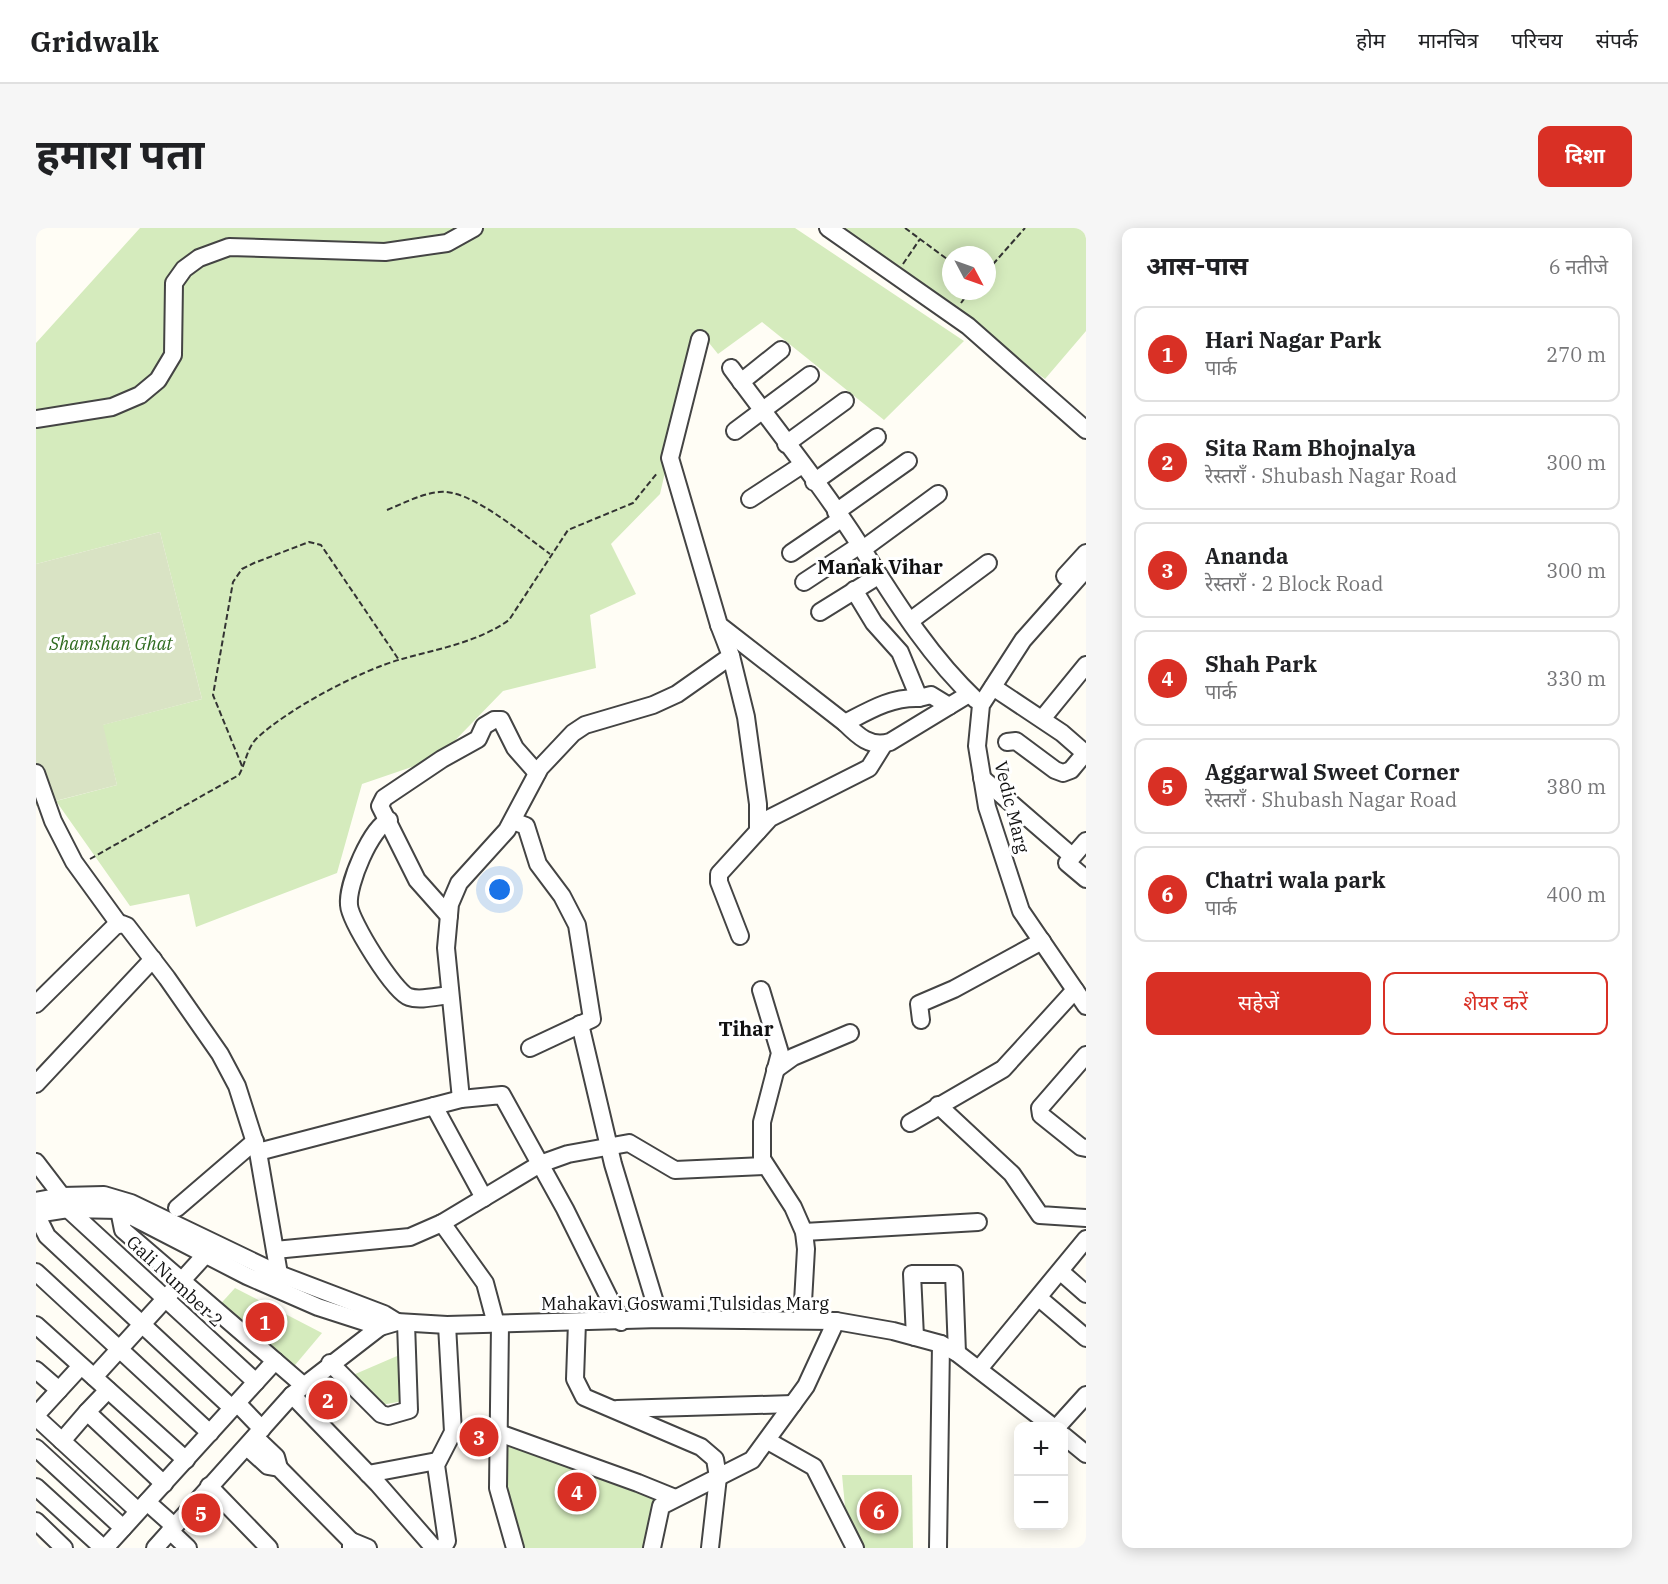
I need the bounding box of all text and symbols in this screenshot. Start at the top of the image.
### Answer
text: Gridwalk [30,23,159,60]
text: होम [1356,26,1385,54]
text: मानचित्र [1418,26,1478,54]
text: परिचय [1511,26,1563,54]
text: संपर्क [1596,26,1638,54]
text: हमारा पता [36,126,204,181]
button: दिशा [1538,126,1632,187]
north arrow [942,246,996,300]
text: आस-पास [1146,248,1248,282]
text: 6 नतीजे [1549,253,1608,280]
text: Hari Nagar Park [1205,325,1381,354]
text: 1 [1162,341,1174,368]
text: 270 m [1546,341,1606,368]
text: पार्क [1205,354,1237,381]
text: Sita Ram Bhojnalya [1205,433,1416,462]
text: 2 [1162,449,1174,476]
text: 300 m [1546,449,1606,476]
text: रेस्तराँ · Shubash Nagar Road [1205,462,1457,489]
text: Ananda [1205,541,1289,570]
district label: Manak Vihar [817,553,943,580]
text: 3 [1162,557,1174,584]
text: 300 m [1546,557,1606,584]
text: रेस्तराँ · 2 Block Road [1205,570,1383,597]
park label: Shamshan Ghat [48,632,173,655]
text: Shah Park [1205,649,1317,678]
text: 4 [1162,665,1174,692]
text: 330 m [1546,665,1606,692]
text: पार्क [1205,678,1237,705]
text: Aggarwal Sweet Corner [1205,757,1460,786]
street label: Vedic Marg [989,759,1035,856]
text: 5 [1162,773,1174,800]
text: 380 m [1546,773,1606,800]
text: रेस्तराँ · Shubash Nagar Road [1205,786,1457,813]
text: Chatri wala park [1205,865,1386,894]
your location [485,875,514,904]
text: 6 [1162,881,1174,908]
text: 400 m [1546,881,1606,908]
text: पार्क [1205,894,1237,921]
button: सहेजें [1146,972,1371,1035]
button: शेयर करें [1383,972,1608,1035]
district label: Tihar [718,1015,774,1042]
street label: Gali Number 2 [122,1230,228,1332]
street label: Mahakavi Goswami Tulsidas Marg [541,1292,829,1315]
pin: 1 [246,1300,284,1344]
pin: 2 [308,1378,348,1422]
pin: 3 [460,1414,498,1460]
map controls [1014,1422,1068,1530]
button: + [1014,1422,1068,1476]
pin: 4 [558,1470,596,1514]
button: − [1014,1476,1068,1530]
pin: 6 [860,1488,898,1534]
pin: 5 [182,1490,220,1536]

